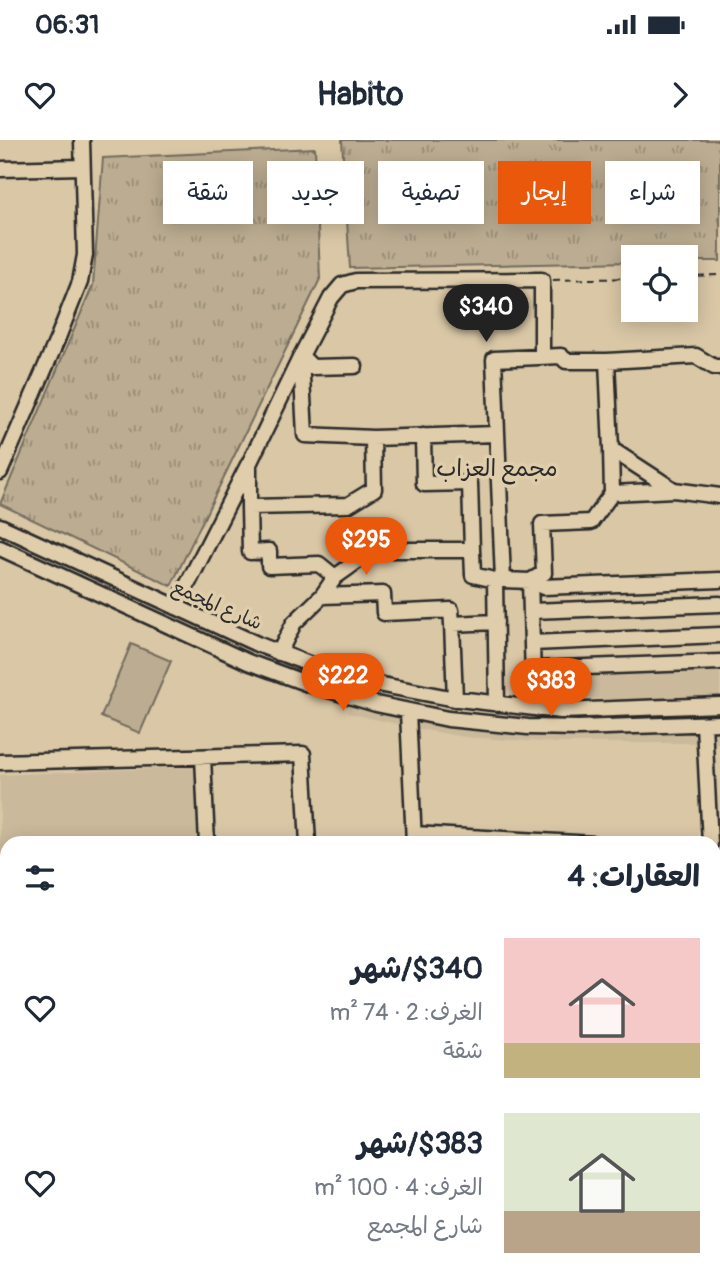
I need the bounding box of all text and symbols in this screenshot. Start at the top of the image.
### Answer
text: 06:31 [35,9,100,41]
text: Habito [317,75,403,115]
icon: heart [21,76,59,114]
icon: forward [661,76,699,114]
chip: شقة [163,161,253,224]
chip: جديد [267,161,364,224]
chip: تصفية [378,161,484,224]
chip: إيجار [498,161,591,224]
chip: شراء [605,161,700,224]
map controls [621,245,698,322]
button: locate [621,245,698,322]
pin: $340 [445,284,527,344]
text: $340 [459,292,513,321]
district label: مجمع العزاب [436,454,558,485]
pin: $295 [325,518,407,577]
text: $295 [341,525,391,554]
street label: شارع المجمع [168,574,266,636]
pin: $222 [302,654,384,713]
pin: $383 [510,658,592,718]
text: $222 [317,661,369,690]
text: $383 [526,666,576,695]
text: العقارات: 4 [568,858,700,895]
icon: filters [21,859,59,897]
text: $340/شهر [351,950,483,987]
icon: home [560,966,644,1050]
icon: heart [21,989,59,1027]
text: الغرف: 2 · 74 m² [330,998,483,1027]
text: شقة [443,1036,483,1065]
text: $383/شهر [357,1125,483,1162]
icon: home [560,1141,644,1225]
icon: heart [21,1164,59,1202]
text: الغرف: 4 · 100 m² [314,1173,483,1202]
text: شارع المجمع [367,1211,483,1240]

